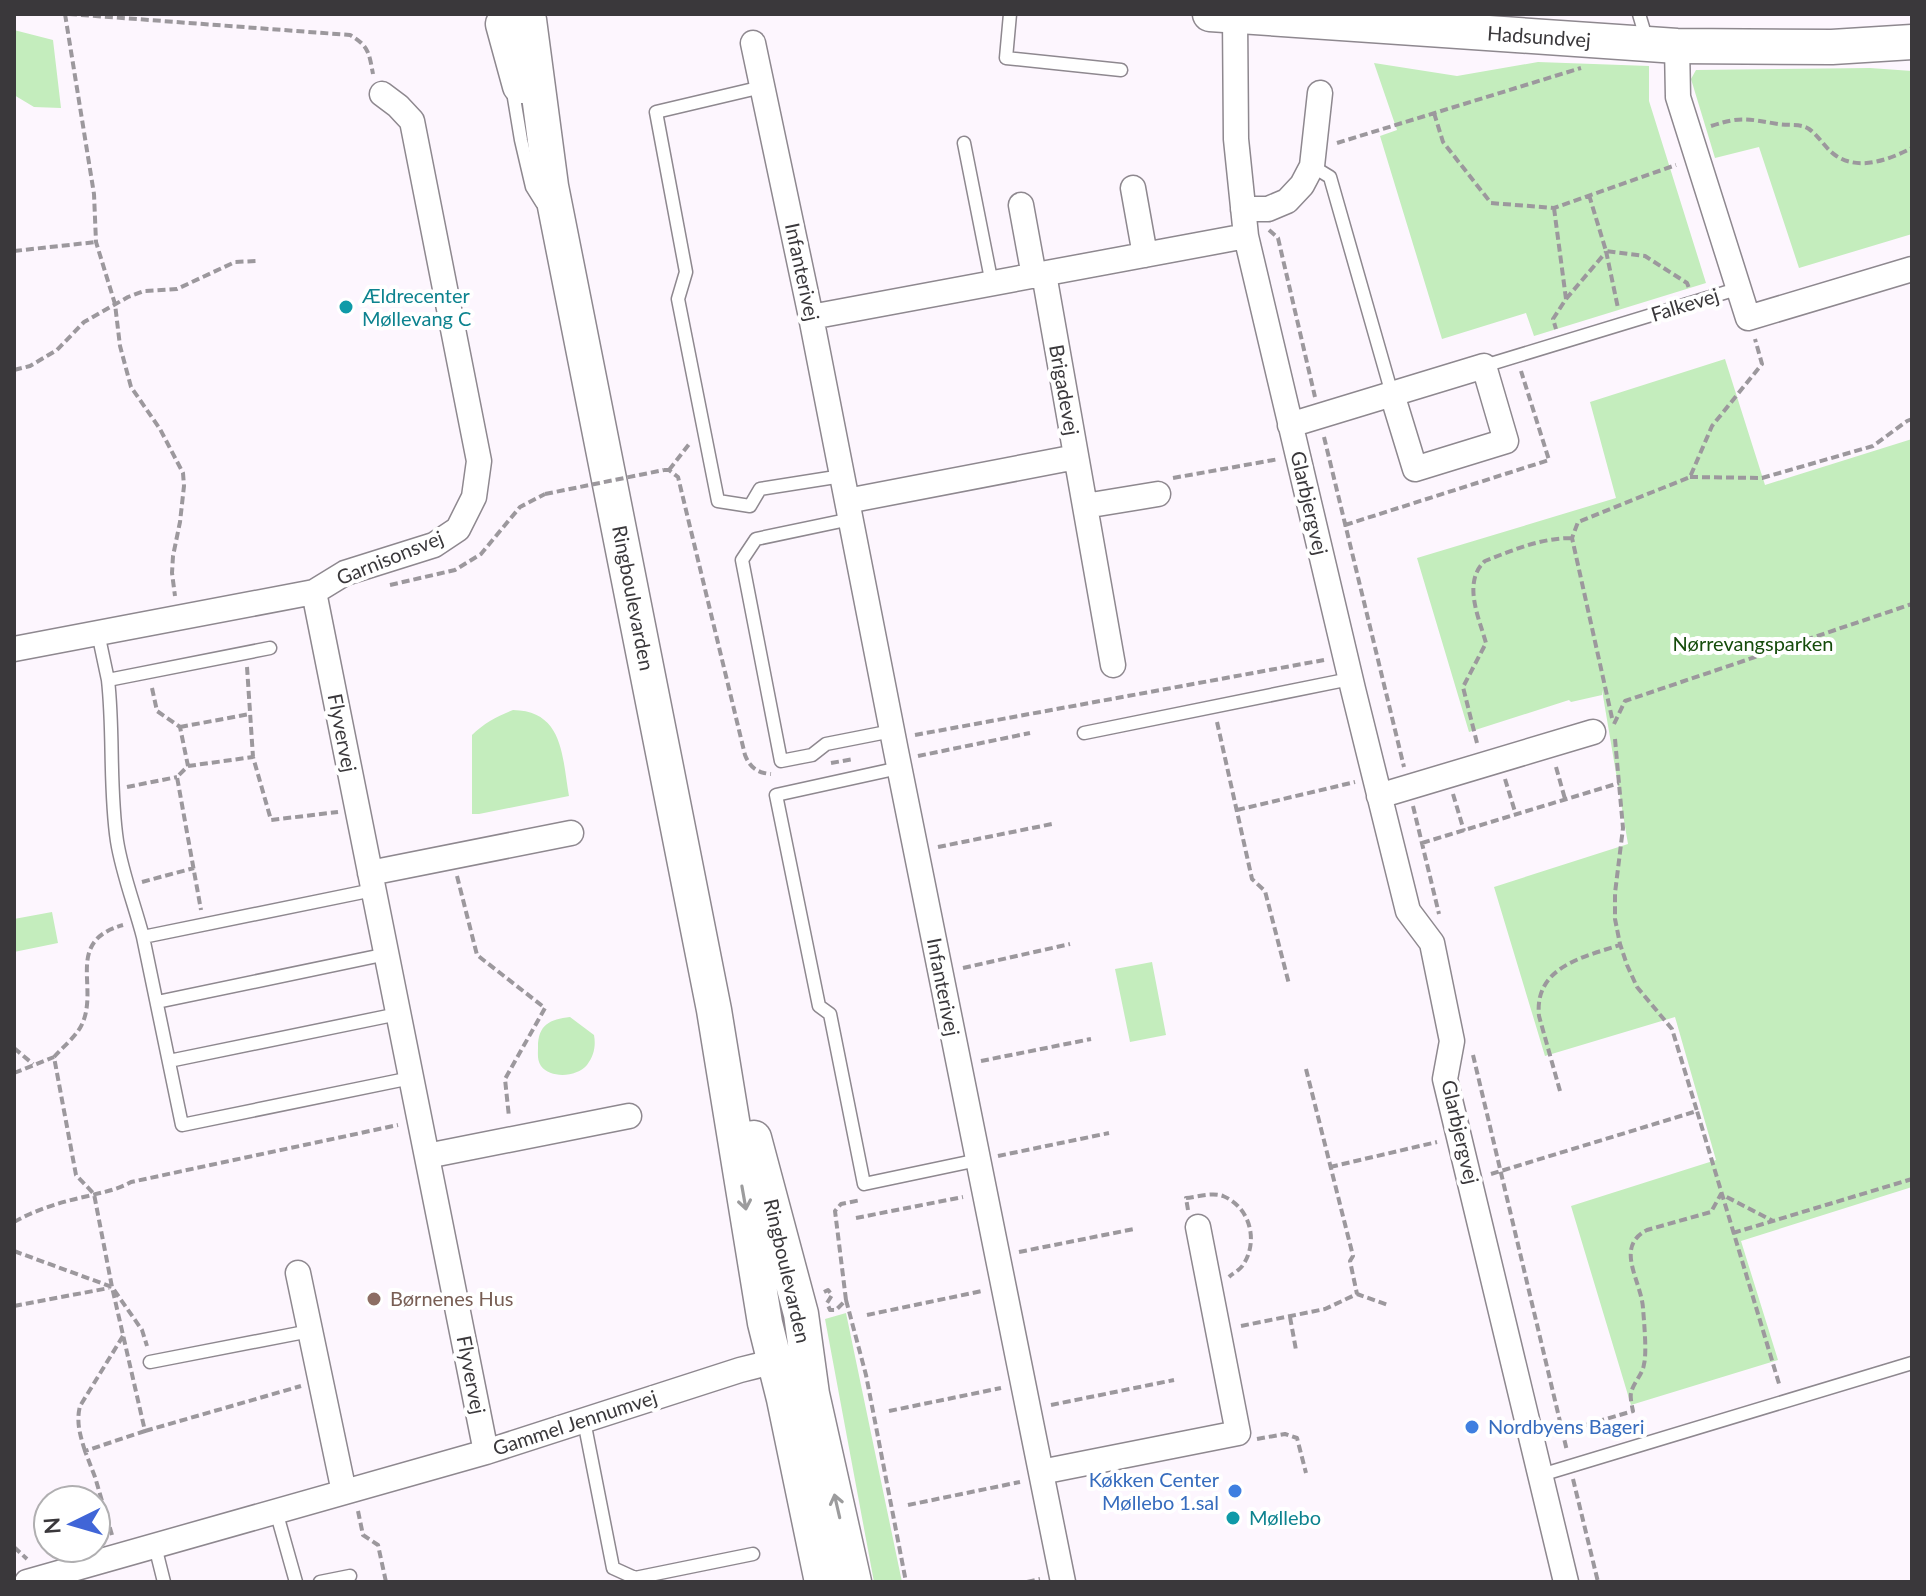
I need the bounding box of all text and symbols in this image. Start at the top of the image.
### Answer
street label: Hadsundvej [1487,20,1592,52]
street label: Infanterivej [781,221,825,323]
street label: Falkevej [1648,282,1722,326]
place label: Ældrecenter Møllevang C [361,283,471,330]
marker: Ældrecenter Møllevang C [337,298,355,316]
street label: Brigadevej [1045,342,1085,437]
street label: Glarbjergvej [1286,448,1334,557]
street label: Ringboulevarden [608,523,660,672]
street label: Garnisonsvej [333,525,446,589]
park label: Nørrevangsparken [1673,631,1833,655]
street label: Flyvervej [324,692,362,774]
street label: Infanterivej [923,936,965,1038]
street label: Glarbjergvej [1437,1077,1485,1186]
one-way arrow [737,1185,752,1210]
street label: Ringboulevarden [760,1196,816,1345]
place label: Børnenes Hus [390,1286,514,1310]
marker: Børnenes Hus [365,1290,383,1308]
street label: Flyvervej [453,1334,491,1416]
street label: Gammel Jennumvej [490,1384,660,1460]
place label: Nordbyens Bageri [1488,1414,1644,1438]
marker: Nordbyens Bageri [1463,1418,1481,1436]
place label: Køkken Center Møllebo 1.sal [1089,1467,1220,1514]
marker: Køkken Center Møllebo 1.sal [1226,1482,1244,1500]
north arrow [32,1484,112,1564]
one-way arrow [829,1494,844,1519]
place label: Møllebo [1249,1505,1321,1529]
marker: Møllebo [1224,1509,1242,1527]
text: N [37,1516,66,1535]

